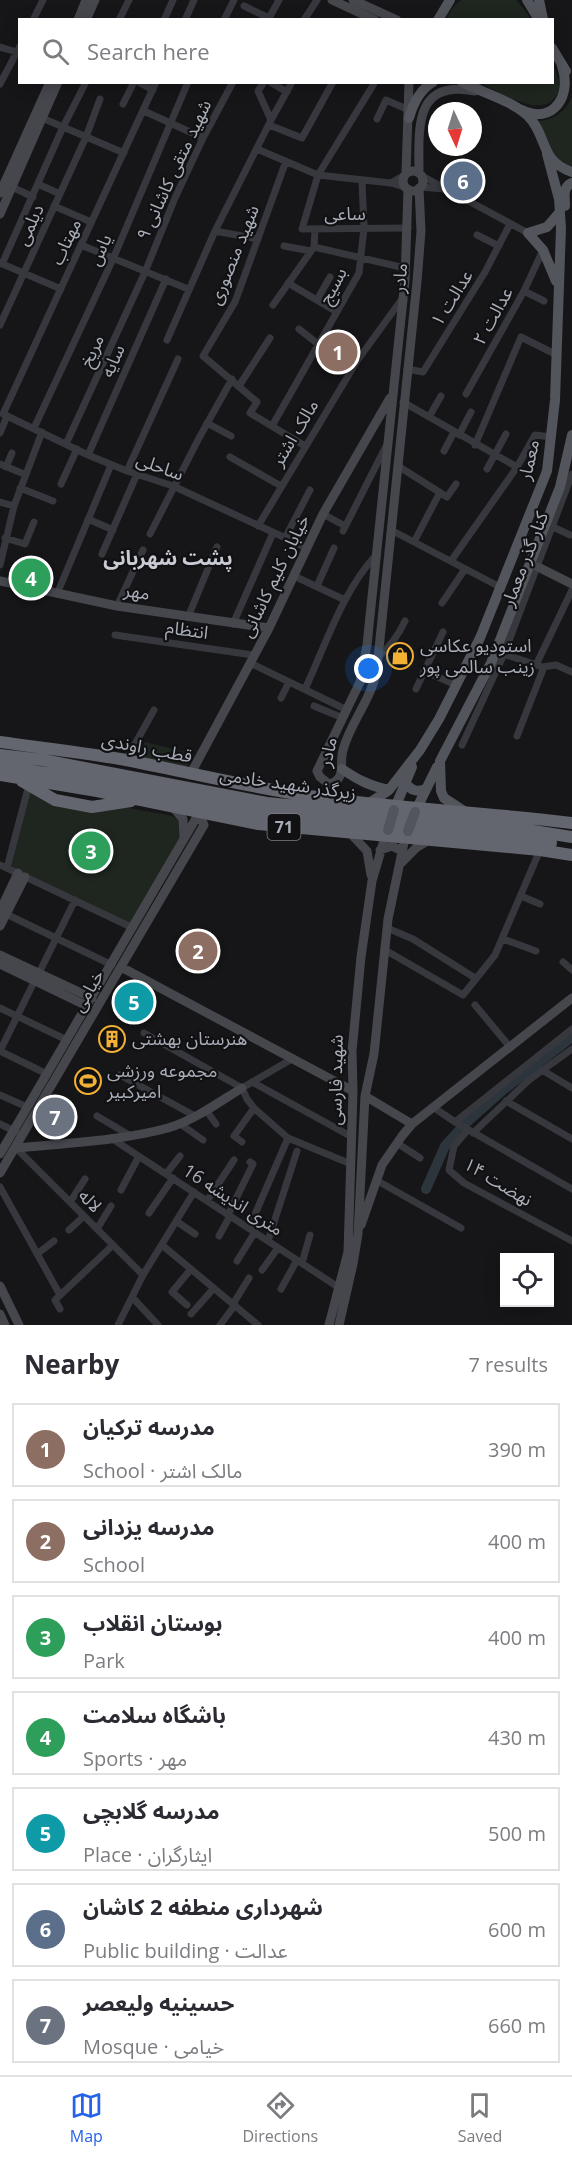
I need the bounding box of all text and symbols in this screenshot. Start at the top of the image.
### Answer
search box [18,18,554,84]
icon: search [39,35,72,68]
text: Search here [87,36,210,66]
street label: شهید متقی کاشانی ۹ [130,95,216,244]
north arrow [428,102,482,156]
pin: 6 [444,158,482,204]
street label: دیلمی [9,200,49,249]
street label: شهید منصوری [202,201,264,308]
street label: ساعی [324,201,366,225]
street label: مهتاب [44,215,86,269]
street label: یاس [82,230,117,269]
street label: مادر [386,262,412,295]
street label: بسیج [312,263,354,309]
street label: عدالت ۱ [424,265,478,330]
street label: عدالت ۲ [467,282,518,349]
pin: 1 [318,330,358,374]
street label: مریخ [73,331,111,371]
street label: سایه [94,340,130,381]
street label: مالک اشتر [264,395,323,471]
street label: معمار [511,437,544,483]
street label: ساحلی [133,446,187,486]
street label: کنار گذر معمار [495,507,553,610]
street label: خیابان کلیم کاشانی [234,510,316,642]
district label: پشت شهربانی [103,544,233,572]
pin: 4 [12,556,51,600]
street label: مهر [122,577,152,605]
street label: انتظام [164,614,210,647]
place label: استودیو عکاسی زینب سالمی پور [419,633,535,678]
shop icon: استودیو عکاسی زینب سالمی پور [385,641,415,671]
your location [354,654,383,683]
street label: قطب راوندی [100,726,195,768]
street label: مادر [312,735,342,770]
street label: زیرگذر شهید خادمی [218,762,358,804]
road number: 71 [268,814,300,840]
pin: 3 [72,828,110,874]
pin: 2 [178,928,218,974]
street label: خیامی [65,965,109,1016]
pin: 5 [114,980,154,1024]
building icon: هنرستان بهشتی [97,1024,127,1054]
place label: هنرستان بهشتی [132,1026,247,1050]
street label: شهید فارسی [322,1034,348,1126]
place label: مجموعه ورزشی امیرکبیر [106,1058,217,1103]
sports icon: مجموعه ورزشی امیرکبیر [73,1066,103,1096]
pin: 7 [36,1094,74,1140]
street label: نهضت ۱۴ [460,1151,537,1211]
street label: 16 متری اندیشه [179,1158,288,1241]
street label: لاله [74,1183,108,1217]
map controls [500,1253,554,1307]
button: locate [500,1253,554,1307]
text: Nearby [24,1346,119,1382]
text: 7 results [468,1351,548,1378]
text: مدرسه ترکیان [83,1411,215,1441]
text: 1 [40,1436,51,1463]
text: 390 m [488,1436,546,1463]
text: School · مالک اشتر [83,1457,243,1484]
text: مدرسه یزدانی [83,1511,215,1541]
text: 2 [40,1528,51,1555]
text: 400 m [488,1528,546,1555]
text: School [83,1551,145,1578]
text: بوستان انقلاب [83,1607,223,1637]
text: 3 [40,1624,51,1651]
text: 400 m [488,1624,546,1651]
text: Park [83,1647,125,1674]
text: باشگاه سلامت [83,1699,226,1729]
text: 4 [40,1724,51,1751]
text: 430 m [488,1724,546,1751]
text: Sports · مهر [83,1745,187,1772]
text: مدرسه گلابچی [83,1795,219,1825]
text: 5 [40,1820,51,1847]
text: 500 m [488,1820,546,1847]
text: Place · ایثارگران [83,1841,212,1868]
text: شهرداری منطفه 2 کاشان [83,1891,323,1921]
text: 6 [40,1916,51,1943]
text: 600 m [488,1916,546,1943]
text: Public building · عدالت [83,1937,288,1964]
text: حسینیه ولیعصر [83,1987,234,2017]
text: 7 [40,2012,51,2039]
text: 660 m [488,2012,546,2039]
text: Mosque · خیامی [83,2033,224,2060]
tab: Map [70,2089,103,2147]
tab: Directions [242,2089,318,2147]
tab: Saved [458,2089,502,2147]

